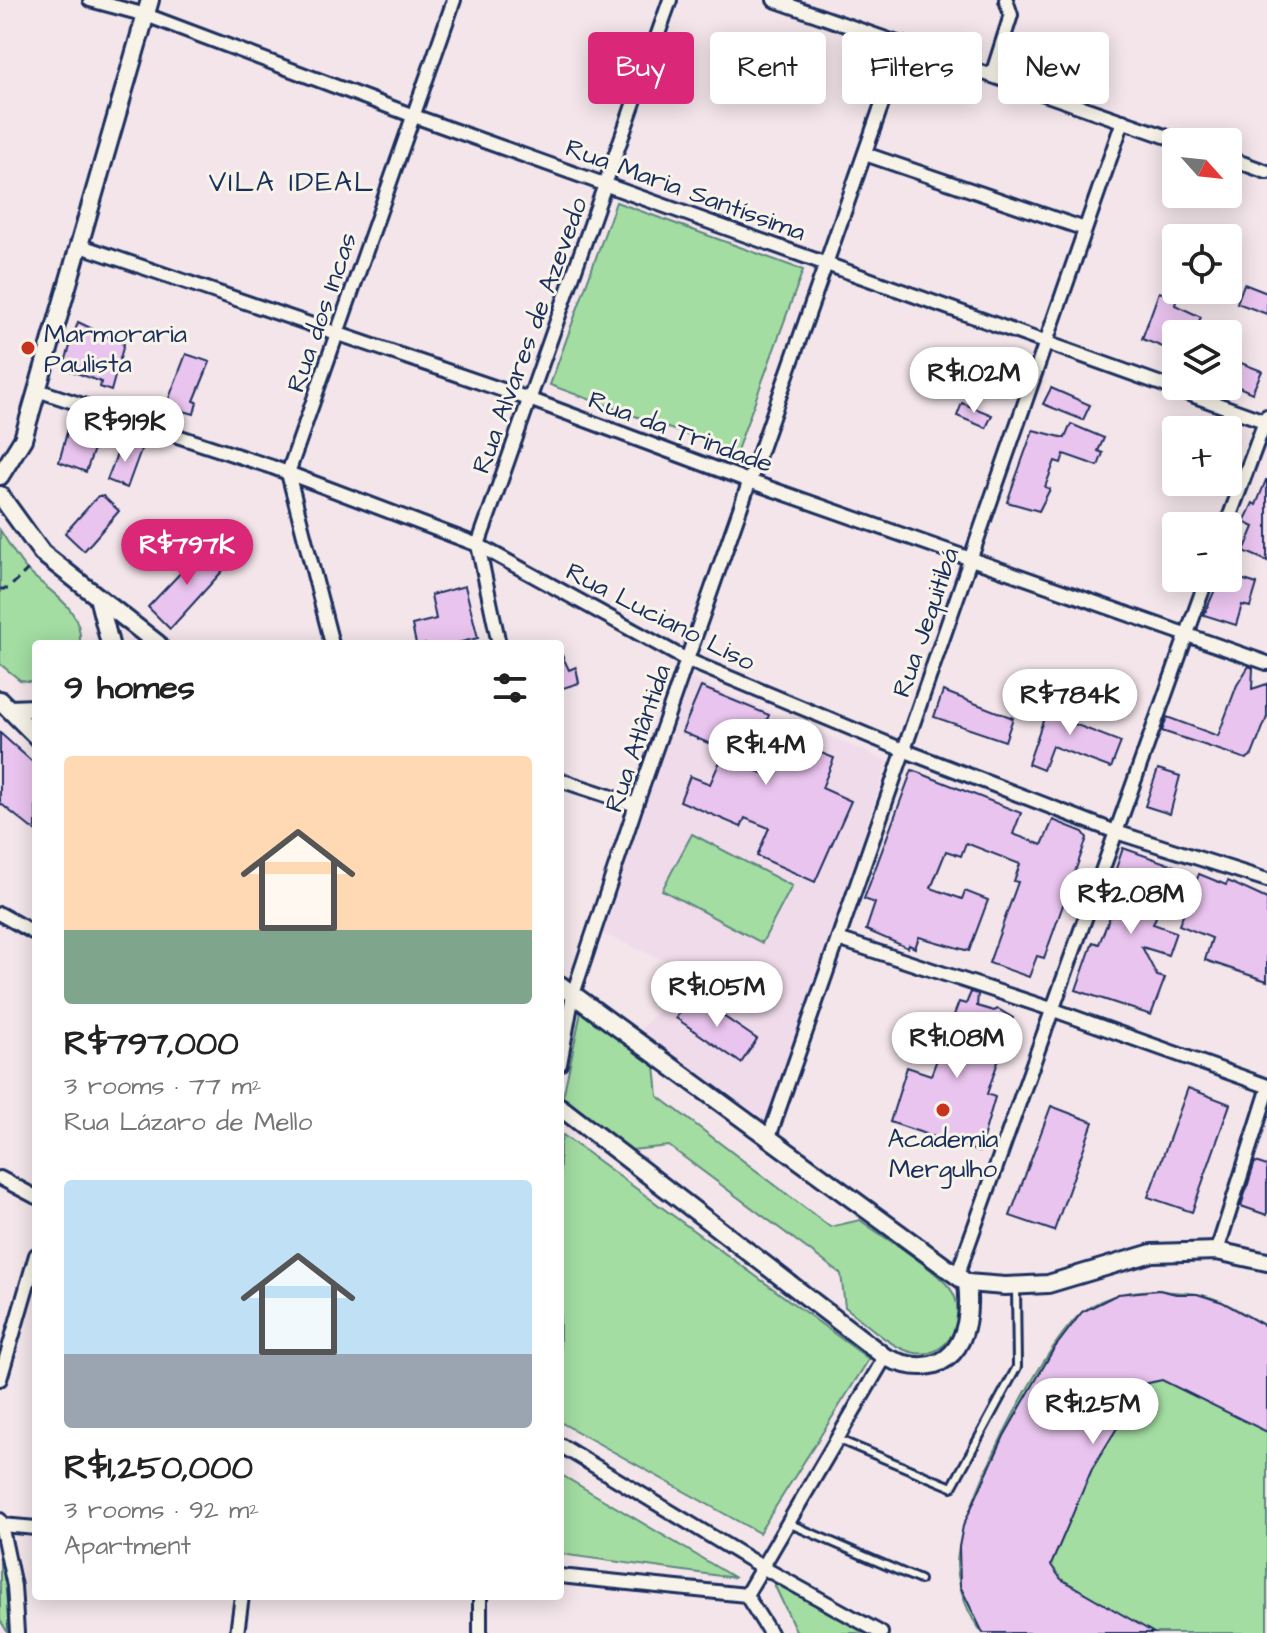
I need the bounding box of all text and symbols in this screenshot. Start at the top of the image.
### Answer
chip: Buy [588,32,694,104]
chip: Rent [710,32,826,104]
chip: Filters [842,32,982,104]
chip: New [998,32,1109,104]
north arrow [1162,128,1242,208]
map controls [1162,128,1242,592]
street label: Rua Maria Santíssima [561,130,811,250]
district label: VILA IDEAL [209,163,375,202]
street label: Rua Alvares de Azevedo [463,192,597,479]
button: locate [1162,224,1242,304]
street label: Rua dos Incas [278,228,366,397]
place label: Marmoraria Paulista [44,316,187,382]
button: layers [1162,320,1242,400]
marker: Marmoraria Paulista [19,339,37,357]
pin: R$1.02M [900,347,1048,415]
text: R$1.02M [928,355,1020,391]
street label: Rua da Trindade [583,382,778,482]
pin: R$919K [60,396,190,464]
text: R$919K [84,404,166,440]
button: + [1162,416,1242,496]
button: − [1162,512,1242,592]
pin: R$797K [122,519,252,587]
text: R$797K [139,527,235,563]
street label: Rua Jequitibá [884,543,968,702]
street label: Rua Luciano Liso [560,554,762,680]
street label: Rua Atlântida [596,660,680,817]
text: 9 homes [64,664,195,712]
icon: filters [488,666,532,710]
pin: R$784K [1005,669,1135,737]
text: R$784K [1020,677,1120,713]
pin: R$1.4M [701,719,831,787]
text: R$1.4M [726,727,806,763]
icon: home [226,808,370,952]
pin: R$2.08M [1057,868,1205,936]
text: R$2.08M [1078,876,1184,912]
pin: R$1.05M [643,961,791,1029]
text: R$1.05M [669,969,765,1005]
pin: R$1.08M [883,1012,1031,1080]
text: R$797,000 [64,1020,239,1068]
text: R$1.08M [910,1020,1004,1056]
text: 3 rooms · 77 m² [64,1068,261,1104]
marker: Academia Mergulho [934,1101,952,1119]
text: Rua Lázaro de Mello [64,1104,312,1140]
place label: Academia Mergulho [887,1121,999,1189]
icon: home [226,1232,370,1376]
pin: R$1.25M [1019,1378,1167,1446]
text: R$1.25M [1046,1386,1140,1422]
text: R$1,250,000 [64,1444,253,1492]
text: 3 rooms · 92 m² [64,1492,259,1528]
text: Apartment [64,1528,191,1564]

